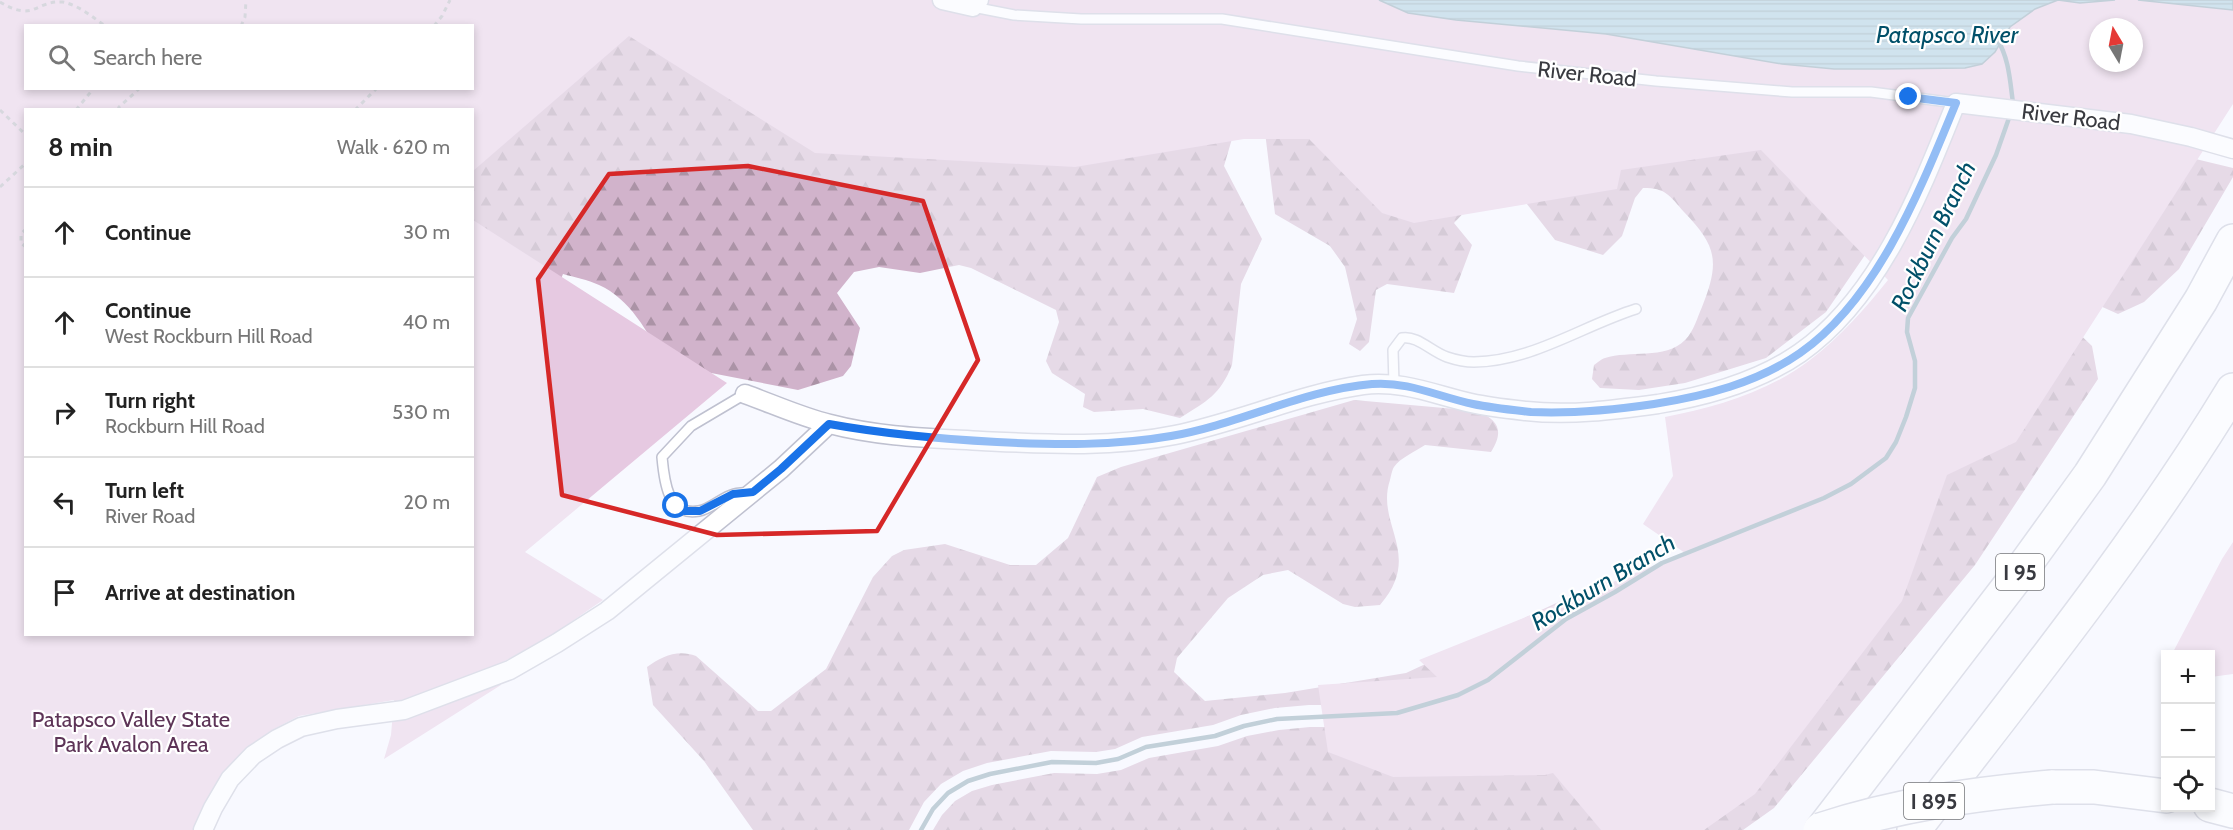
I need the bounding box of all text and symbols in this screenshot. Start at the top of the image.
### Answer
north arrow [2089,18,2143,72]
water label: Patapsco River [1876,20,2020,49]
search box [24,24,474,90]
icon: search [45,41,78,74]
text: Search here [93,44,202,71]
street label: River Road [1536,55,1638,93]
route end [1895,83,1921,109]
street label: River Road [2020,98,2122,136]
text: 8 min [48,131,113,163]
text: Walk · 620 m [337,135,450,159]
water label: Rockburn Branch [1884,156,1982,316]
icon: ahead [48,216,81,249]
text: Continue [105,219,191,246]
text: 30 m [403,220,450,244]
text: Continue [105,297,191,324]
icon: ahead [48,306,81,339]
text: 40 m [402,310,450,334]
text: West Rockburn Hill Road [105,324,313,348]
text: Turn right [105,387,195,414]
icon: right [48,396,81,429]
text: 530 m [392,400,450,424]
text: Rockburn Hill Road [105,414,265,438]
text: Turn left [105,477,184,504]
icon: left [48,486,81,519]
text: 20 m [404,490,450,514]
route start [662,492,688,518]
text: River Road [105,504,195,528]
water label: Rockburn Branch [1526,528,1680,636]
road number: I 95 [1996,554,2044,590]
icon: arrive [48,576,81,609]
text: Arrive at destination [105,579,295,606]
map controls [2161,650,2215,812]
button: + [2161,650,2215,704]
button: − [2161,704,2215,758]
park label: Patapsco Valley State Park Avalon Area [32,706,230,758]
button: locate [2161,758,2215,812]
road number: I 895 [1904,783,1964,819]

